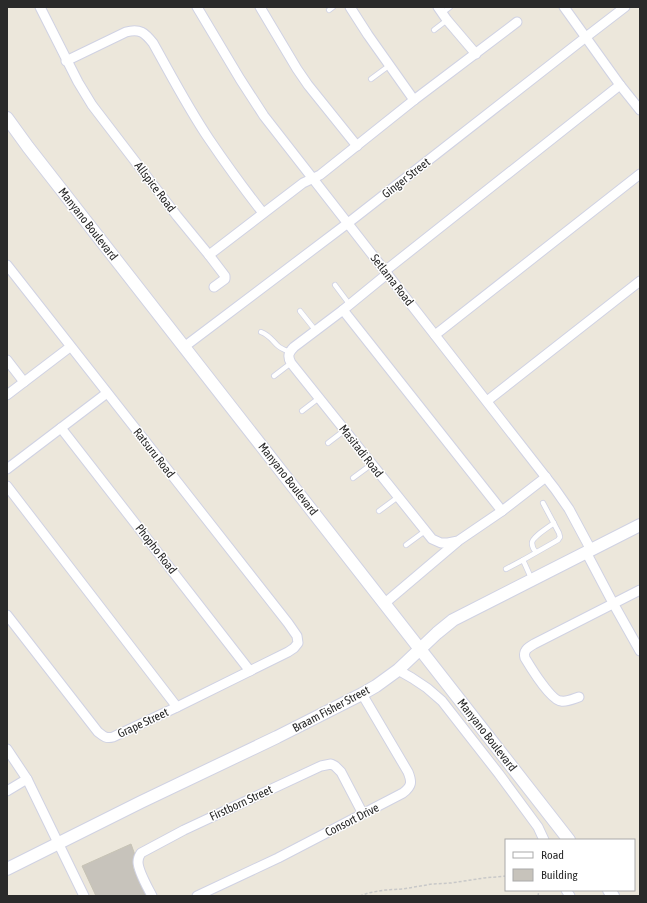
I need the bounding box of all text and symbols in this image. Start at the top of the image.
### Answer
street label: Ginger Street [379,155,433,201]
street label: Allspice Road [132,159,178,215]
street label: Manyano Boulevard [55,185,121,263]
street label: Setlama Road [368,251,416,309]
street label: Masitadi Road [336,422,386,480]
street label: Ratsuru Road [130,425,178,481]
street label: Manyano Boulevard [255,440,321,518]
street label: Phopho Road [132,521,180,577]
street label: Braam Fisher Street [290,683,372,735]
street label: Manyano Boulevard [454,696,520,774]
street label: Grape Street [115,705,171,741]
street label: Firstborn Street [207,782,275,824]
street label: Consort Drive [323,800,381,840]
legend [505,839,635,891]
text: Road [541,848,564,862]
text: Building [541,868,579,882]

